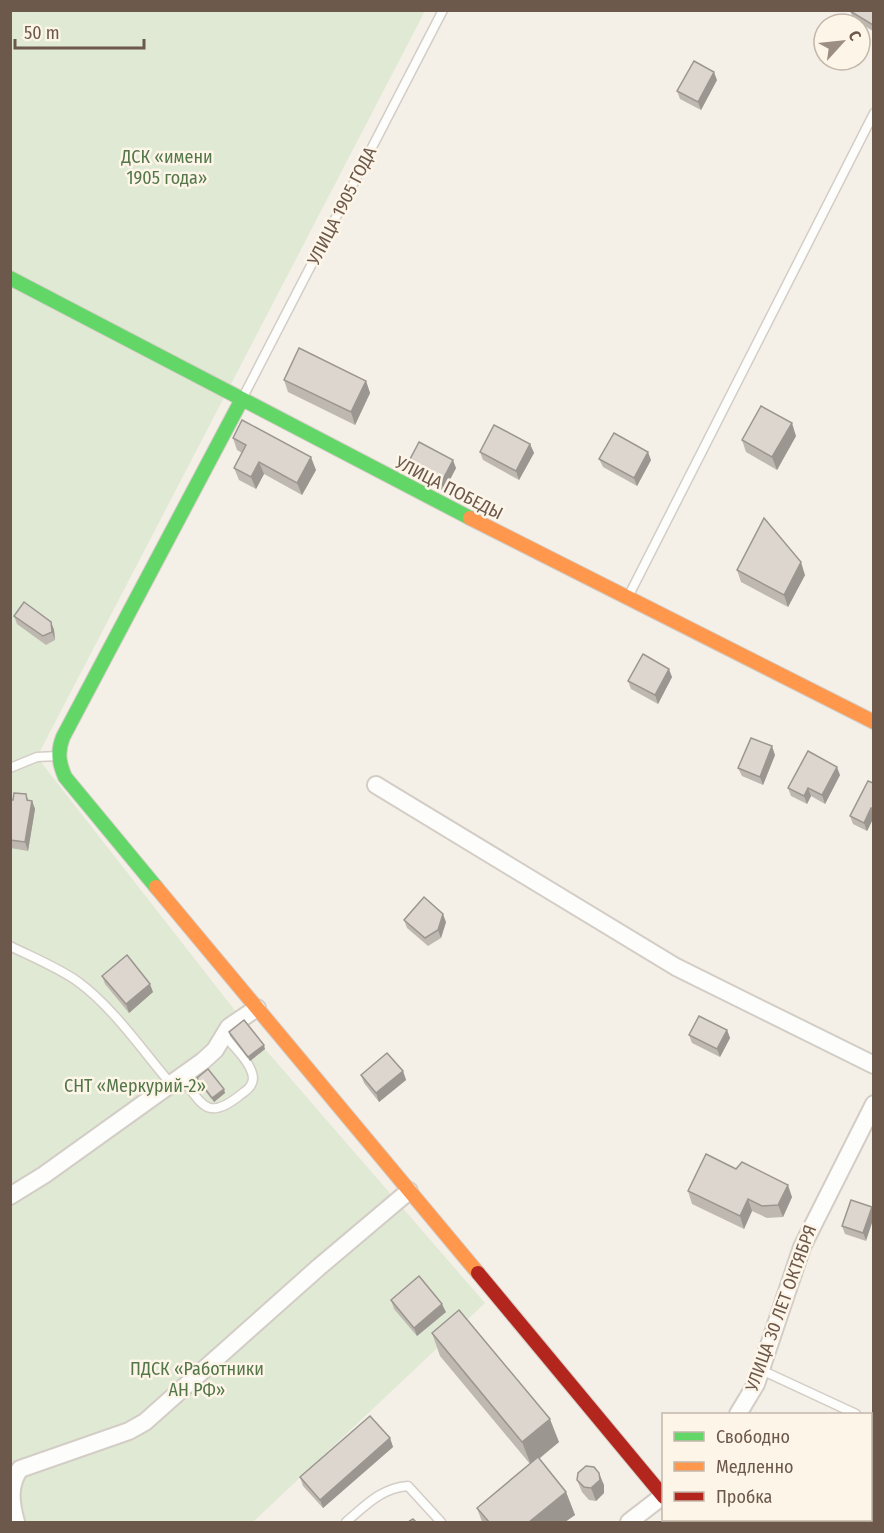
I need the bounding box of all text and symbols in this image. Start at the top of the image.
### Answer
scale bar [15,12,144,50]
north arrow [812,12,872,72]
text: 50 m [24,22,60,44]
text: С [845,27,866,44]
street label: УЛИЦА 1905 ГОДА [302,143,382,270]
park label: ДСК «имени 1905 года» [120,146,213,189]
street label: УЛИЦА ПОБЕДЫ [391,451,507,525]
park label: СНТ «Меркурий-2» [64,1075,206,1097]
street label: УЛИЦА 30 ЛЕТ ОКТЯБРЯ [740,1222,821,1395]
park label: ПДСК «Работники АН РФ» [130,1358,264,1401]
legend [662,1413,872,1521]
text: Свободно [716,1426,790,1448]
text: Медленно [716,1456,794,1478]
text: Пробка [716,1486,772,1508]

